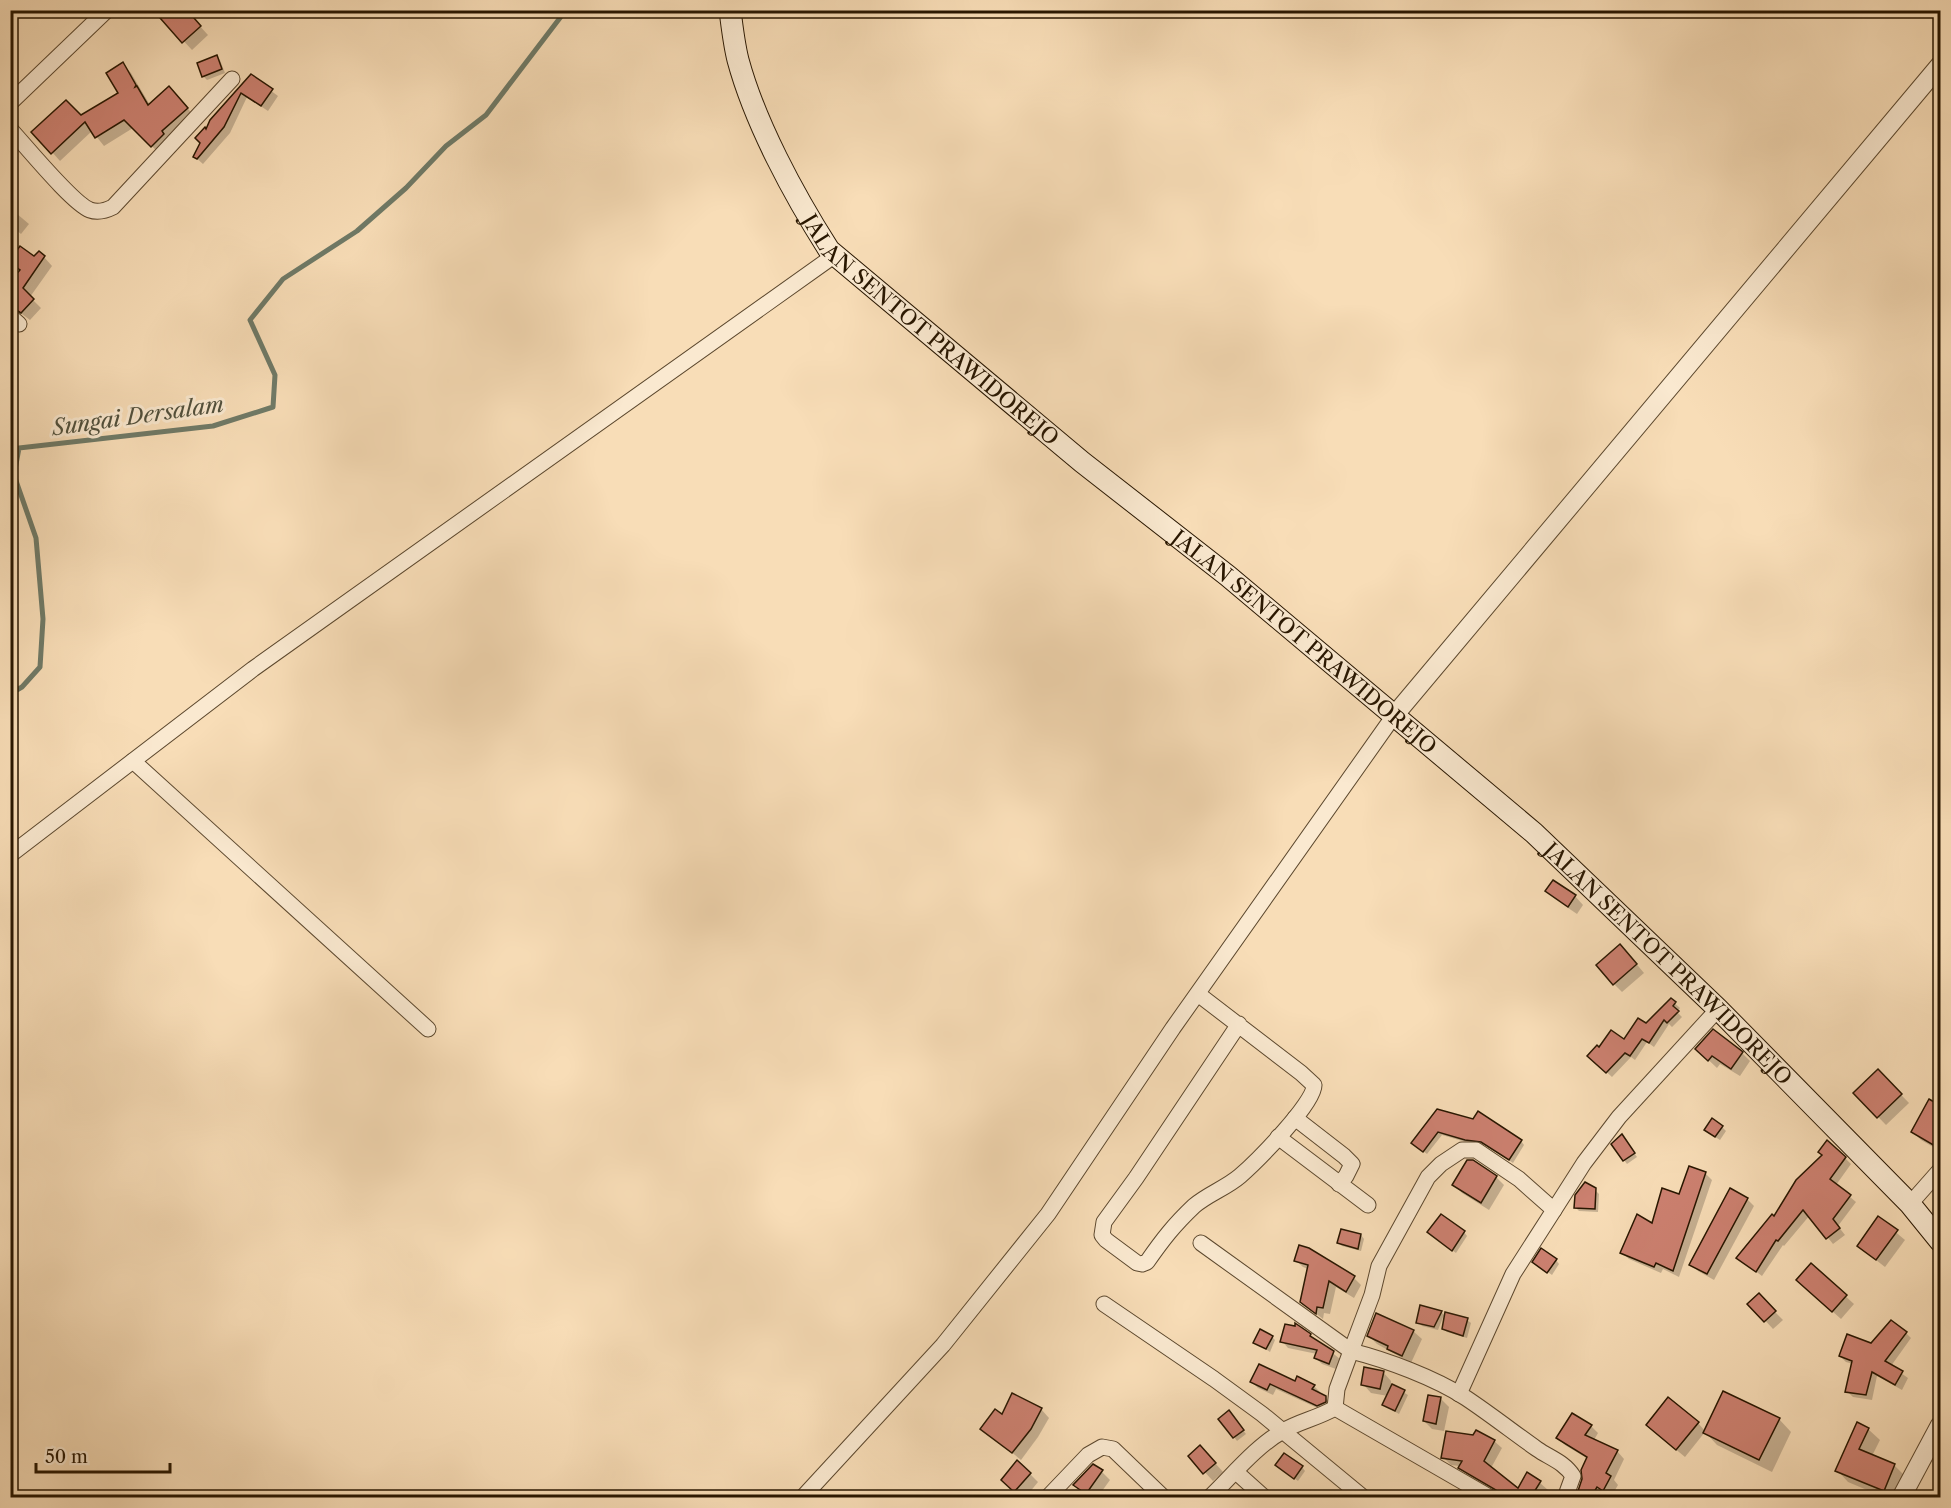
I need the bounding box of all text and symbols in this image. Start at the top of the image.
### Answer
street label: JALAN SENTOT PRAWIDOREJO [796,207,1064,450]
water label: Sungai Dersalam [48,391,226,442]
street label: JALAN SENTOT PRAWIDOREJO [1165,523,1442,759]
street label: JALAN SENTOT PRAWIDOREJO [1537,835,1798,1090]
scale bar [36,1436,170,1474]
text: 50 m [45,1446,88,1468]

